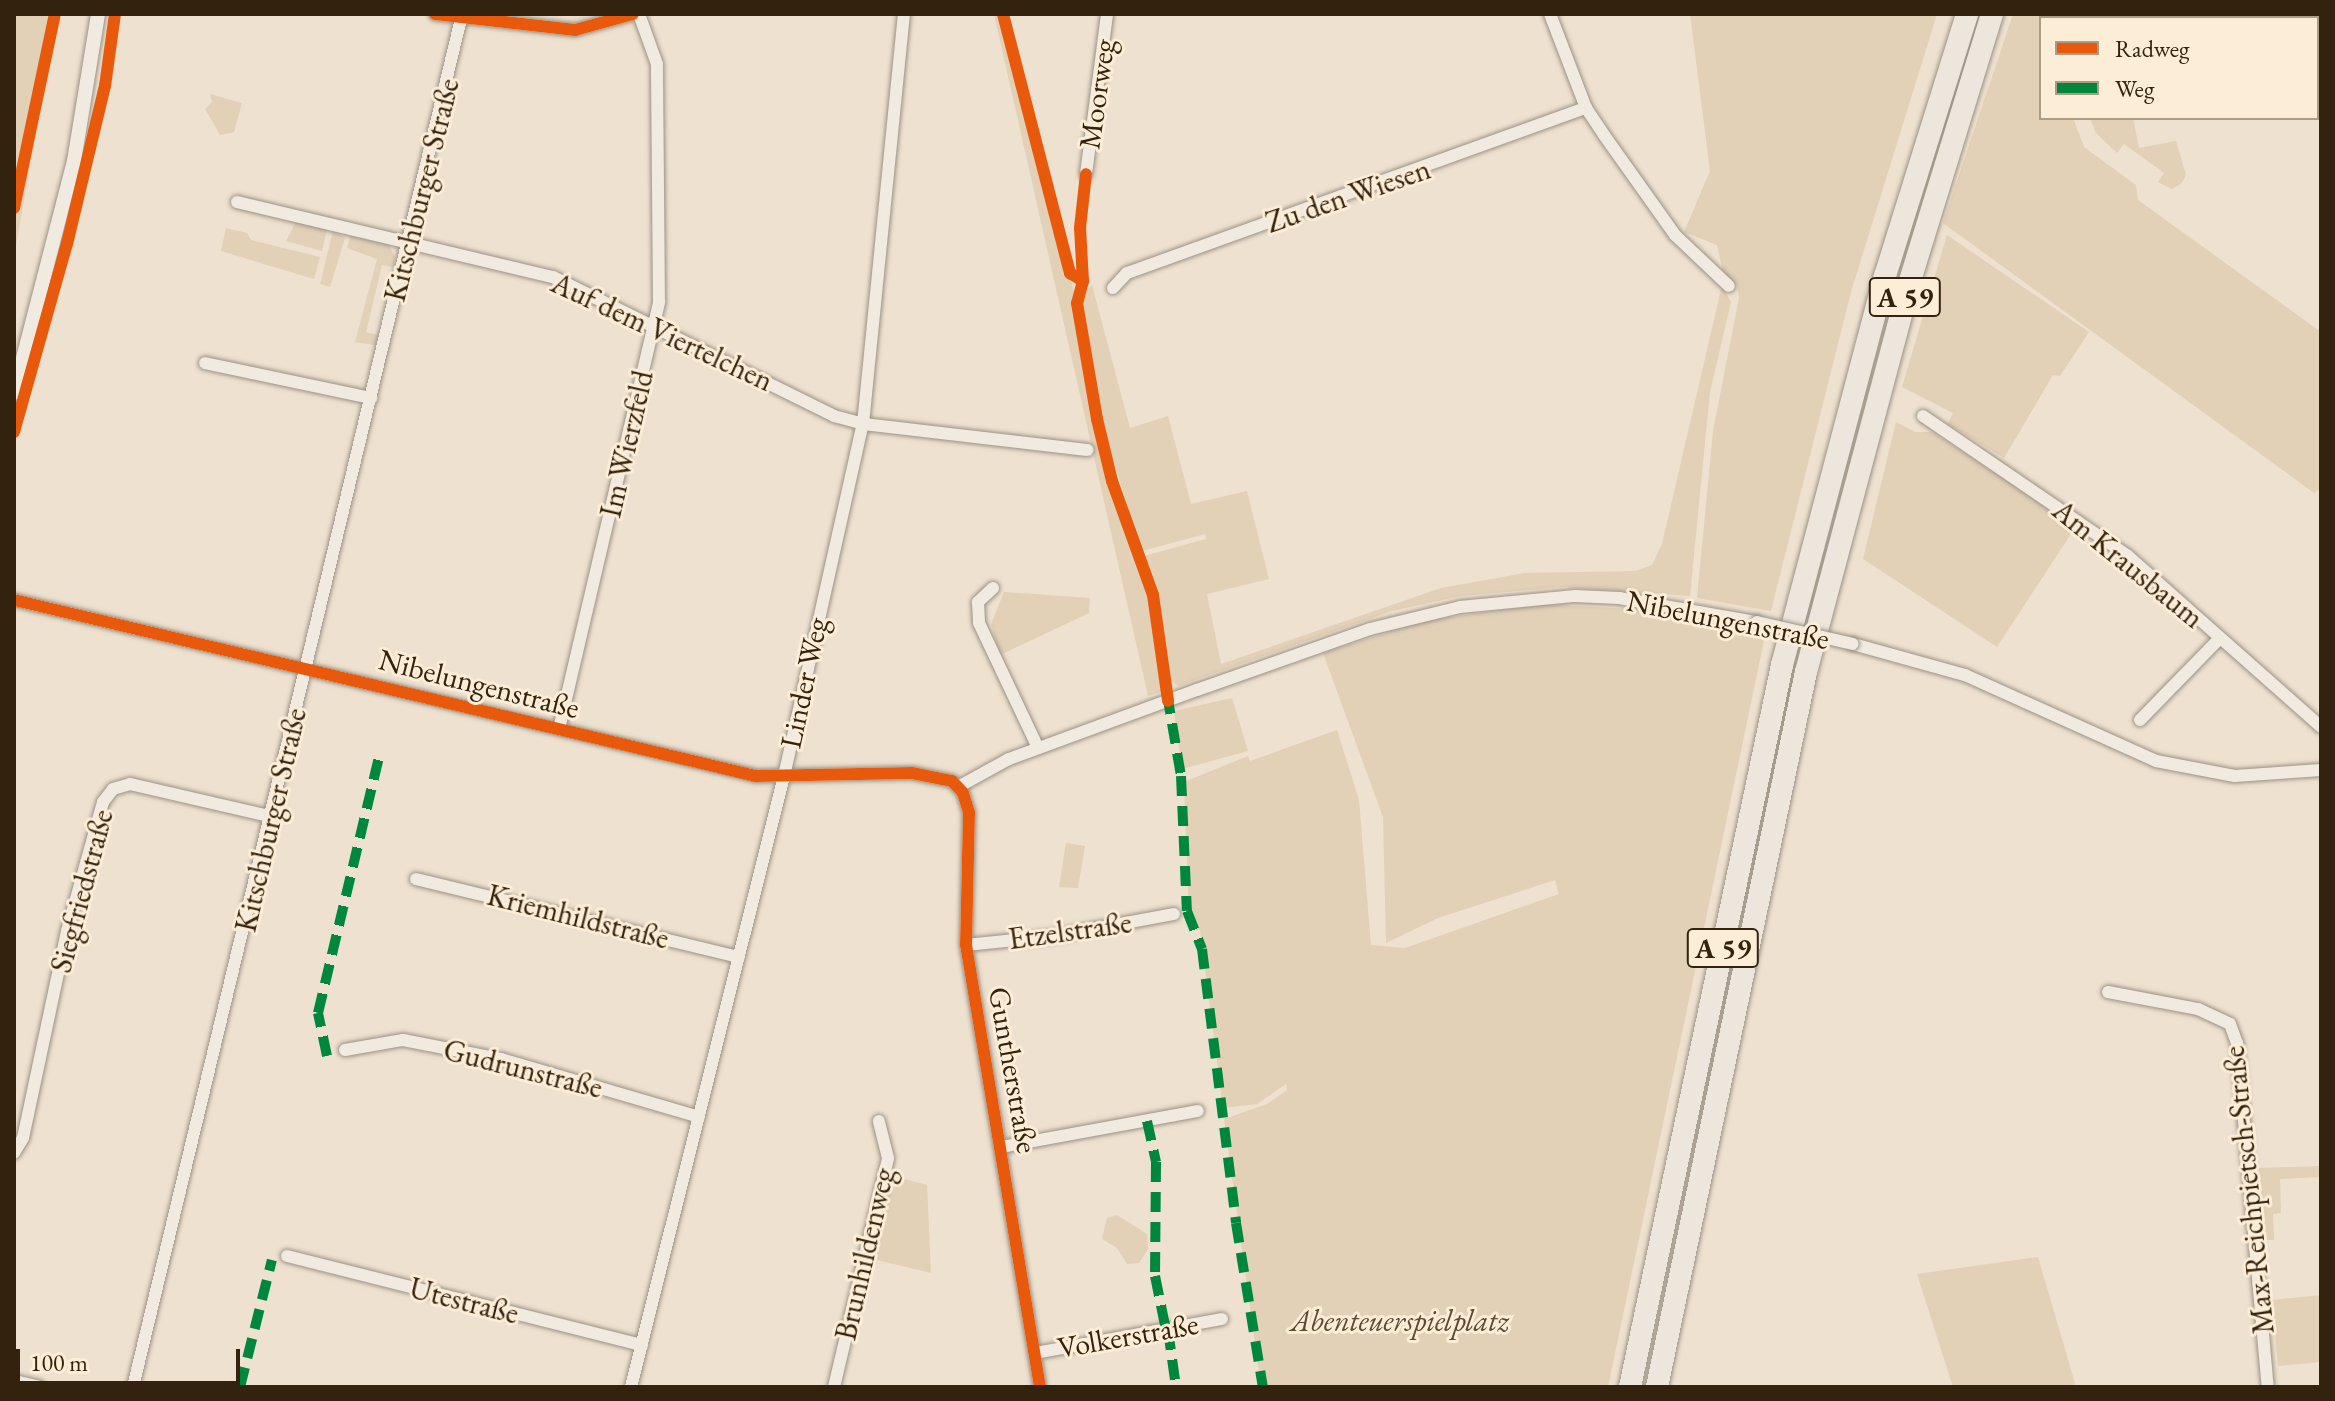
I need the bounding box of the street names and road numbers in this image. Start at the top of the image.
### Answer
street label: Moorweg [1071,37,1123,151]
street label: Kitschburger Straße [377,75,467,305]
street label: Zu den Wiesen [1261,151,1435,241]
street label: Auf dem Viertelchen [545,265,779,399]
road number: A 59 [1867,273,1943,321]
street label: Im Wierzfeld [593,367,661,521]
street label: Am Krausbaum [2045,492,2211,636]
street label: Nibelungenstraße [1624,583,1832,657]
street label: Linder Weg [773,614,835,752]
street label: Nibelungenstraße [375,642,583,726]
street label: Kitschburger Straße [228,704,314,936]
street label: Siegfriedstraße [43,805,121,977]
street label: Kriemhildstraße [483,877,673,957]
street label: Etzelstraße [1006,905,1134,957]
road number: A 59 [1685,924,1761,972]
street label: Guntherstraße [981,984,1045,1156]
street label: Gudrunstraße [440,1032,606,1106]
street label: Max-Reichpietsch-Straße [2216,1044,2282,1336]
street label: Brunhildenweg [828,1164,902,1344]
street label: Utestraße [406,1270,522,1332]
street label: Volkerstraße [1055,1306,1201,1366]

